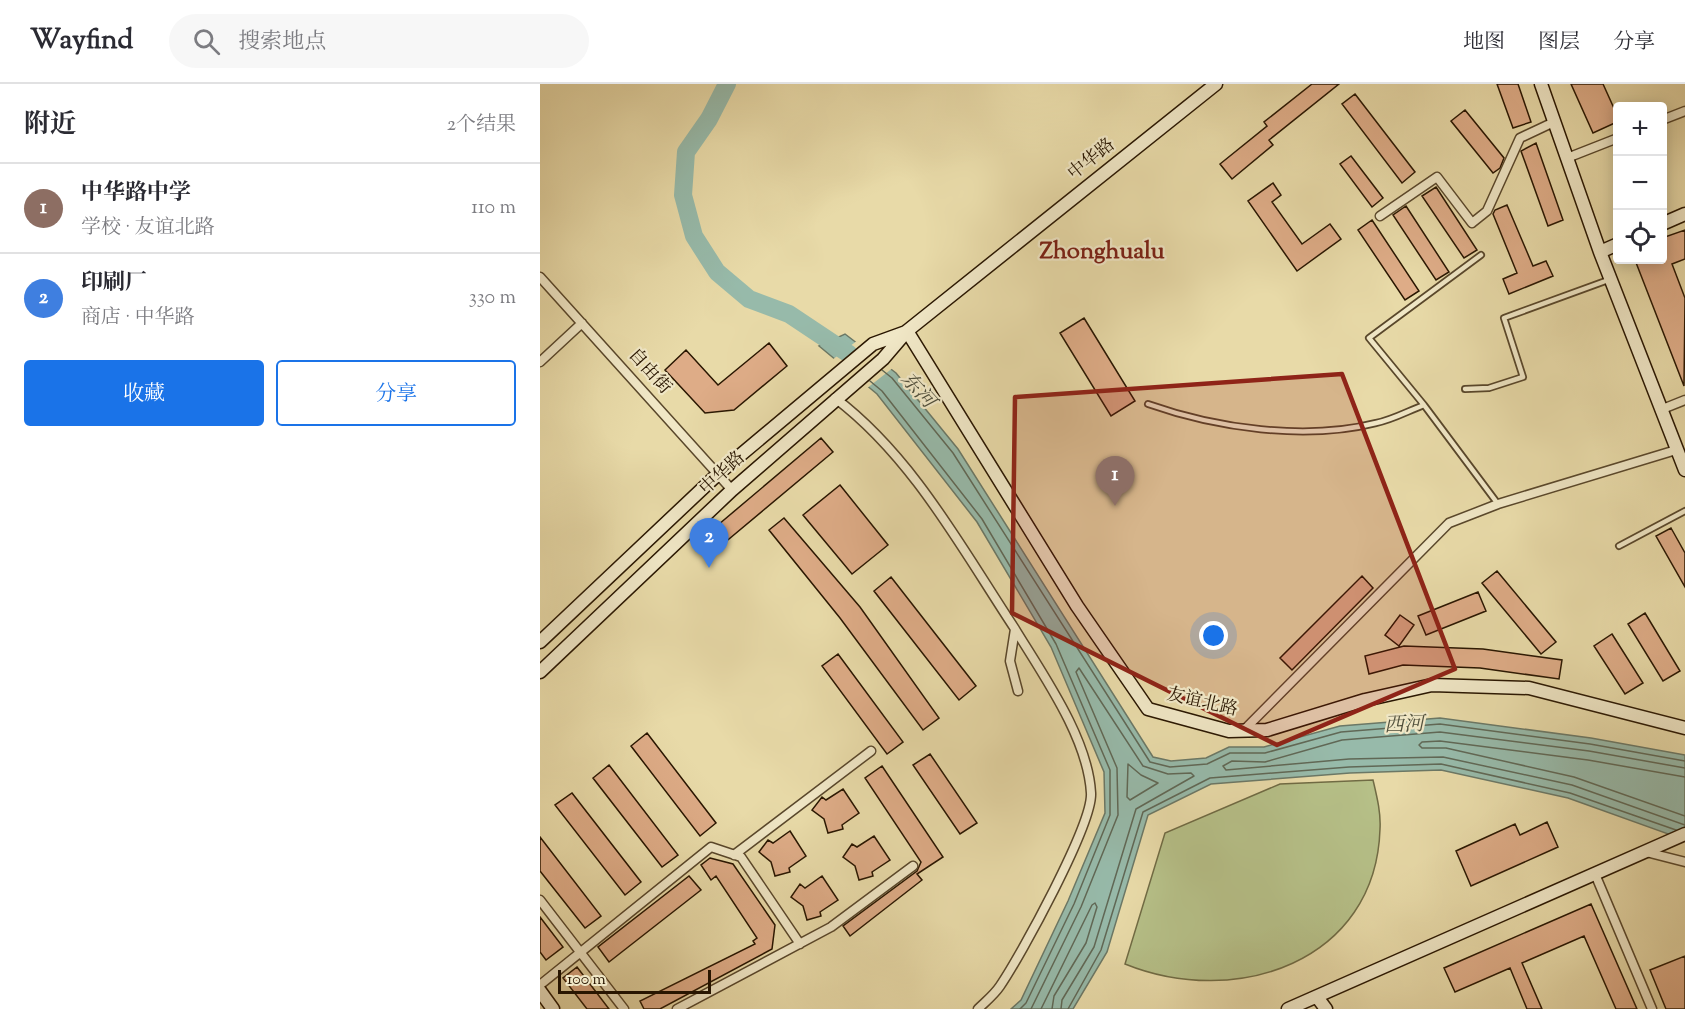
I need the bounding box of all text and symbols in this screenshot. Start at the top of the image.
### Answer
search box [169,14,589,68]
text: Wayfind [30,21,133,61]
icon: search [190,25,223,58]
text: 搜索地点 [238,27,326,59]
text: 地图 [1463,28,1505,58]
text: 图层 [1538,28,1580,58]
text: 分享 [1613,28,1655,58]
map controls [1613,102,1667,264]
button: + [1613,102,1667,156]
text: 附近 [24,107,76,144]
text: 2个结果 [447,111,516,140]
street label: 中华路 [1063,133,1121,187]
button: − [1613,156,1667,210]
text: 中华路中学 [81,178,191,210]
text: 1 [40,194,47,223]
text: 110 m [471,194,516,223]
button: locate [1613,210,1667,264]
text: 学校 · 友谊北路 [81,214,215,243]
district label: Zhonghualu [1039,235,1165,269]
text: 印刷厂 [81,268,147,300]
text: 2 [39,284,48,313]
text: 330 m [469,284,516,313]
text: 商店 · 中华路 [81,304,195,333]
street label: 自由街 [621,343,677,401]
button: 收藏 [24,360,264,426]
button: 分享 [276,360,516,426]
water label: 东河 [893,366,943,418]
street label: 中华路 [694,446,752,502]
pin: 1 [1096,456,1134,506]
pin: 2 [690,518,728,568]
your location [1199,621,1228,650]
street label: 友谊北路 [1164,682,1240,724]
water label: 西河 [1384,711,1427,741]
scale bar [558,967,711,994]
text: 100 m [567,969,606,992]

